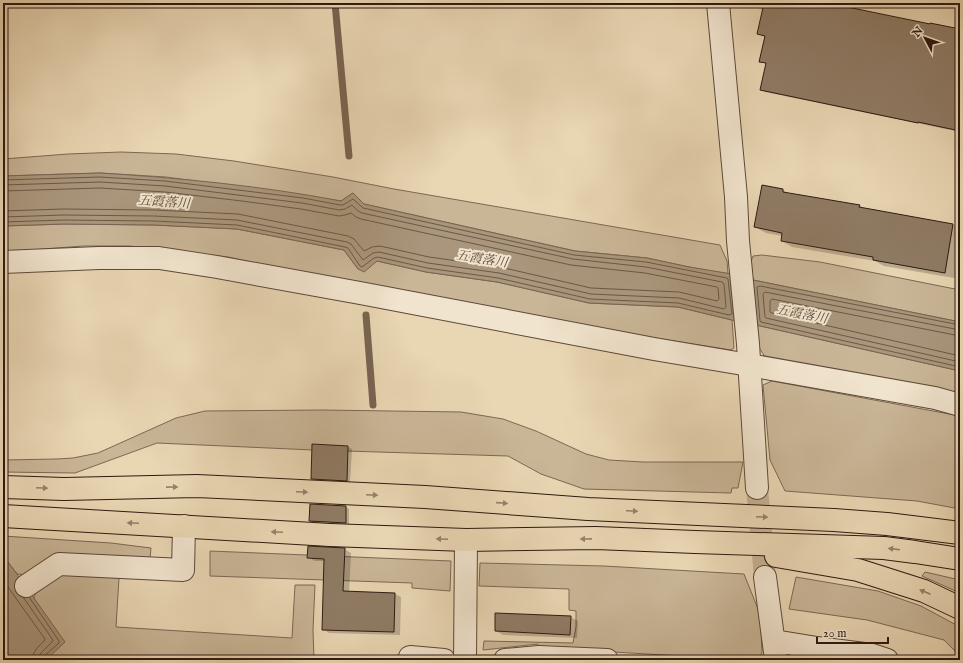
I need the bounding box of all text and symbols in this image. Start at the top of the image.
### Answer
north arrow [905,18,945,58]
text: N [909,24,927,41]
water label: 五霞落川 [137,192,192,213]
water label: 五霞落川 [455,247,511,272]
water label: 五霞落川 [775,301,831,328]
one-way arrow [166,484,179,490]
one-way arrow [36,485,48,492]
one-way arrow [296,488,308,495]
one-way arrow [366,492,379,498]
one-way arrow [496,499,508,506]
one-way arrow [626,508,638,515]
one-way arrow [756,514,769,520]
one-way arrow [127,520,139,527]
one-way arrow [271,528,283,535]
one-way arrow [580,535,592,542]
one-way arrow [436,536,448,543]
one-way arrow [888,546,900,552]
one-way arrow [918,588,930,594]
scale bar [817,619,888,645]
text: 20 m [823,626,846,641]

